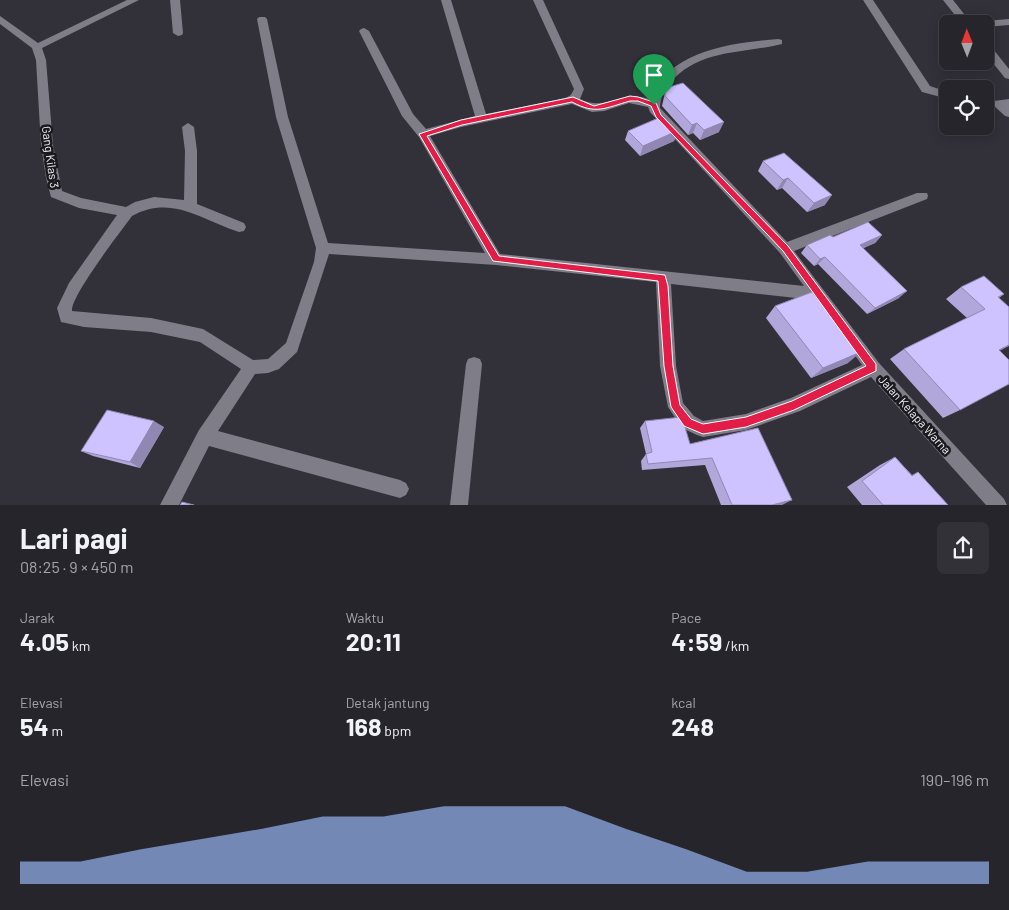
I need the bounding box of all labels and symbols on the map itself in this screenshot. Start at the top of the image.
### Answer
north arrow [939,15,994,70]
pin [633,54,675,105]
street label: Gang Kilas 3 [40,125,62,189]
street label: Jalan Kelapa Warna [876,372,954,456]

